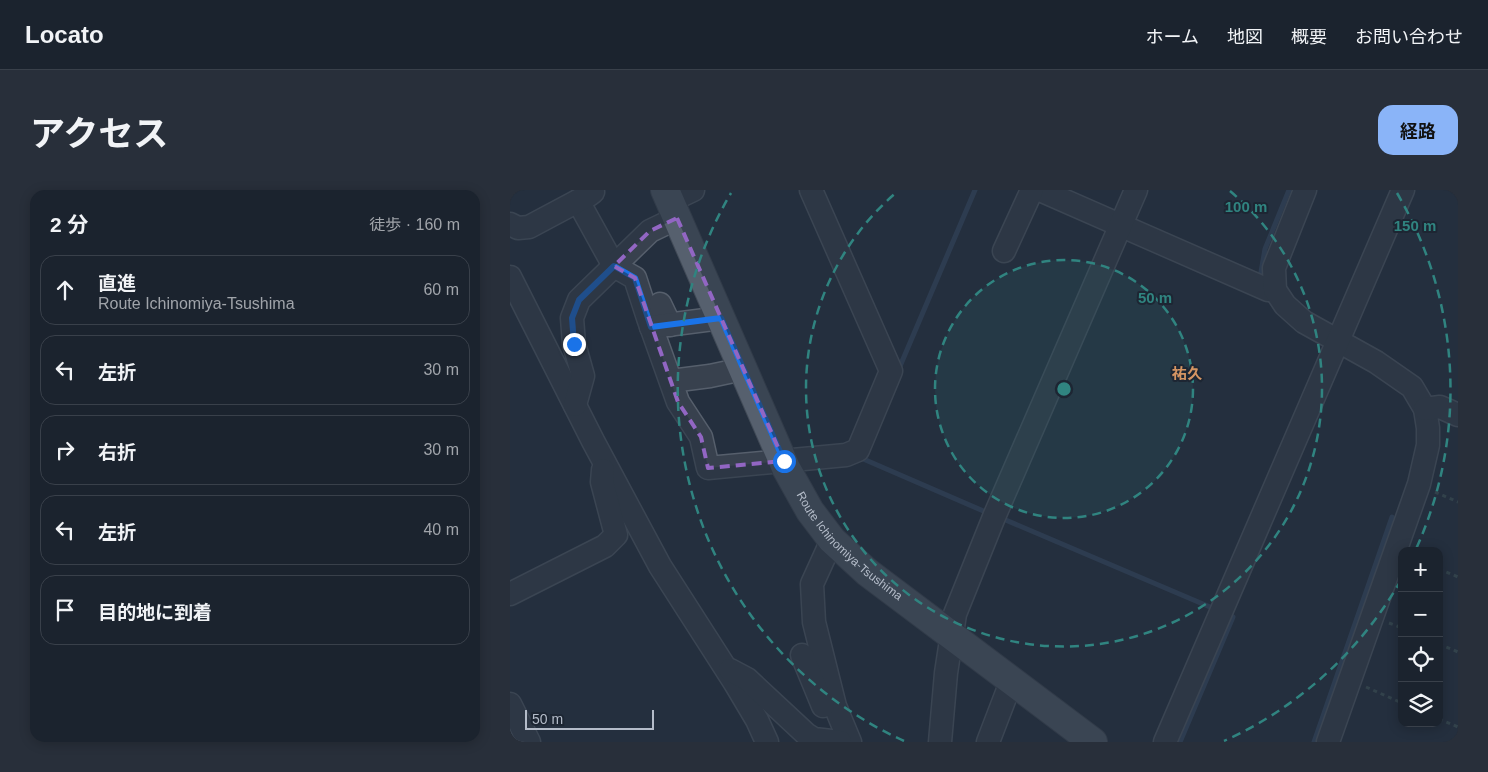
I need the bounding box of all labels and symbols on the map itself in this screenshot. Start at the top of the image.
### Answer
text: 100 m [1225,198,1267,215]
text: 150 m [1394,217,1436,234]
text: 50 m [1138,289,1172,306]
route end [563,333,586,356]
district label: 祐久 [1171,365,1202,382]
centre of rings [1055,380,1073,398]
route start [773,450,796,473]
street label: Route Ichinomiya-Tsushima [794,489,905,603]
scale bar [525,707,654,730]

